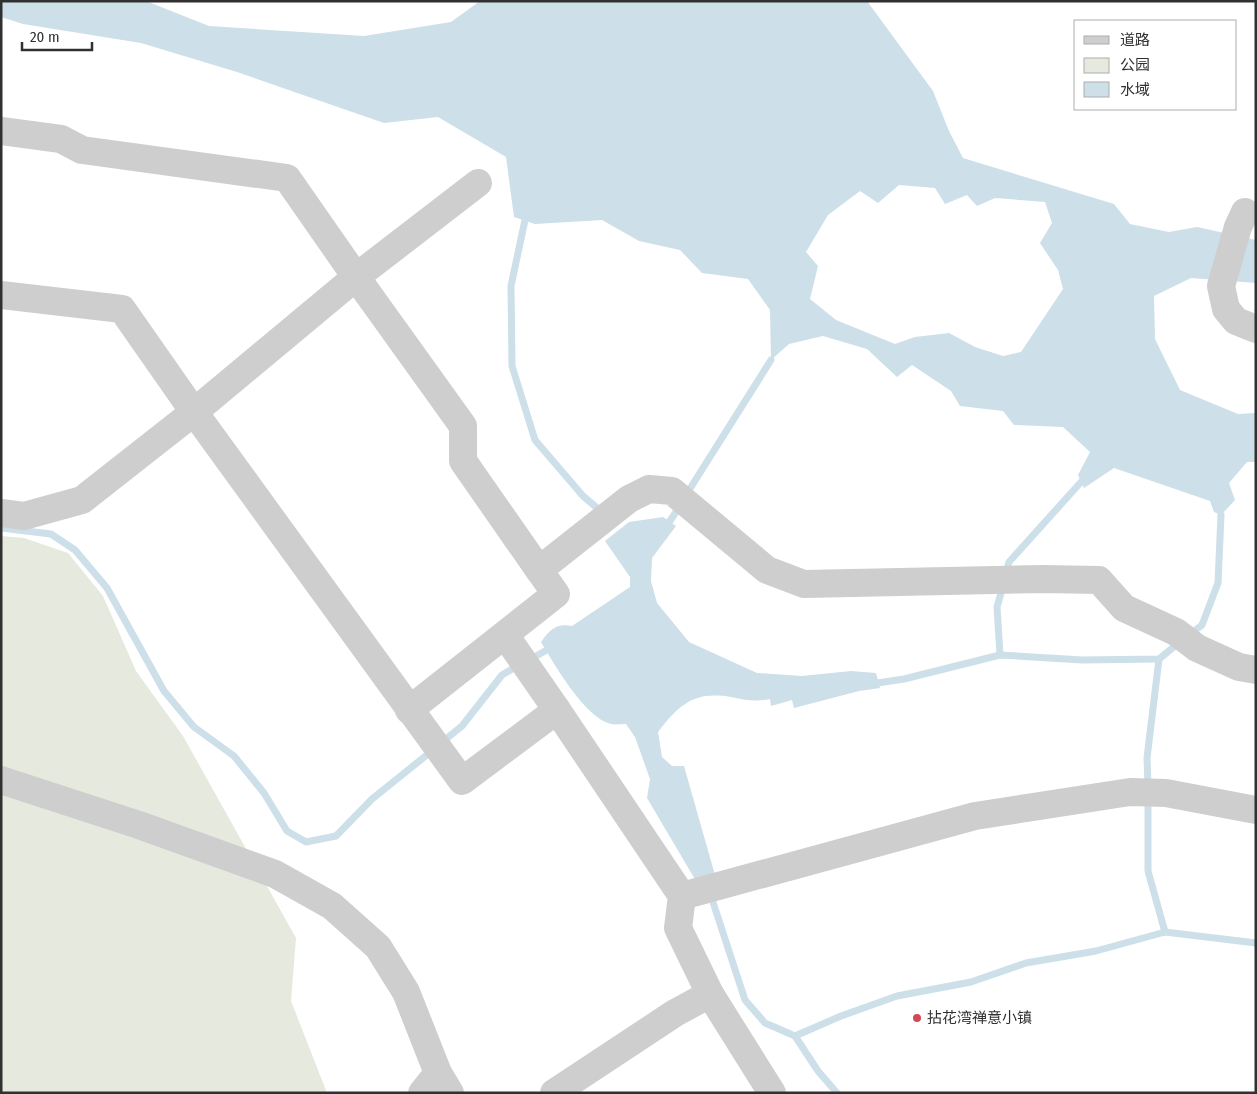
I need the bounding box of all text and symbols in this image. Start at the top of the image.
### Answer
scale bar [22,20,92,52]
legend [1074,20,1237,110]
text: 20 m [30,28,60,46]
text: 道路 [1120,31,1150,49]
text: 公园 [1120,56,1150,74]
text: 水域 [1120,81,1150,99]
place label: 拈花湾禅意小镇 [927,1009,1032,1027]
marker: 拈花湾禅意小镇 [911,1012,923,1024]

